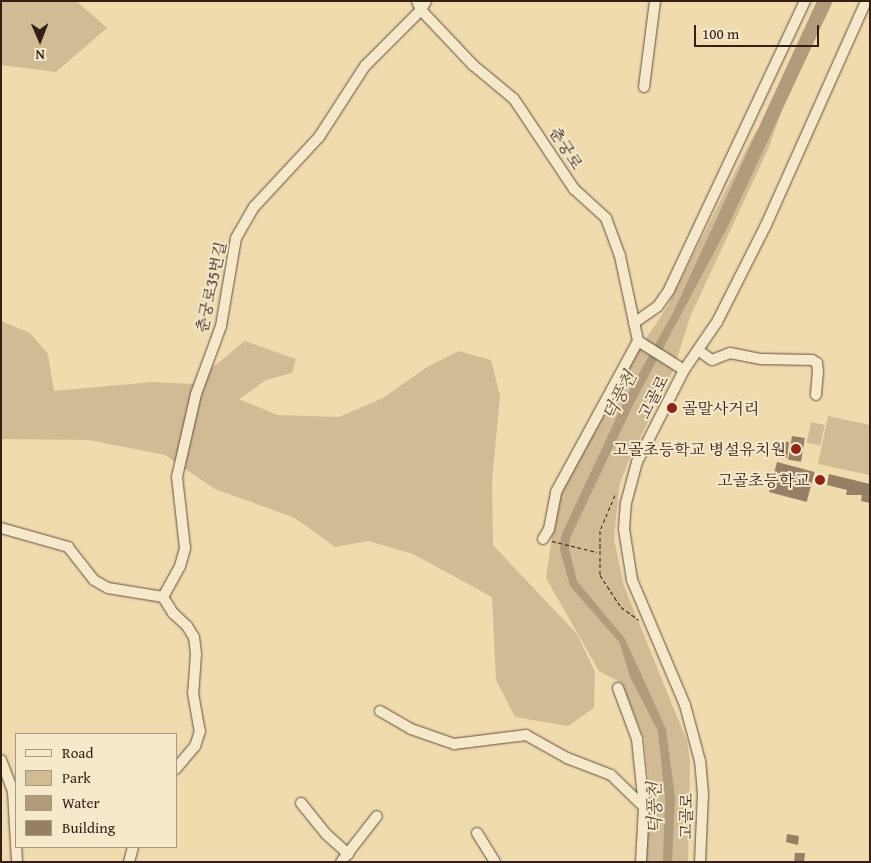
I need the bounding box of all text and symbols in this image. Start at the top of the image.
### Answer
north arrow [15,15,65,65]
scale bar [696,15,821,47]
text: 100 m [702,23,739,44]
text: N [35,45,45,65]
street label: 춘궁로 [545,123,587,173]
street label: 춘궁로35번길 [192,240,230,334]
water label: 덕풍천 [599,368,641,424]
street label: 고골로 [634,372,672,422]
place label: 골말사거리 [682,398,759,418]
marker: 골말사거리 [666,402,678,414]
place label: 고골초등학교 병설유치원 [612,439,786,459]
marker: 고골초등학교 병설유치원 [790,443,802,455]
place label: 고골초등학교 [717,470,810,490]
marker: 고골초등학교 [814,474,826,486]
legend [15,733,178,848]
text: Road [62,742,93,763]
text: Park [62,767,91,788]
water label: 덕풍천 [644,782,666,834]
text: Water [62,792,100,813]
street label: 고골로 [676,793,696,839]
text: Building [62,817,115,838]

